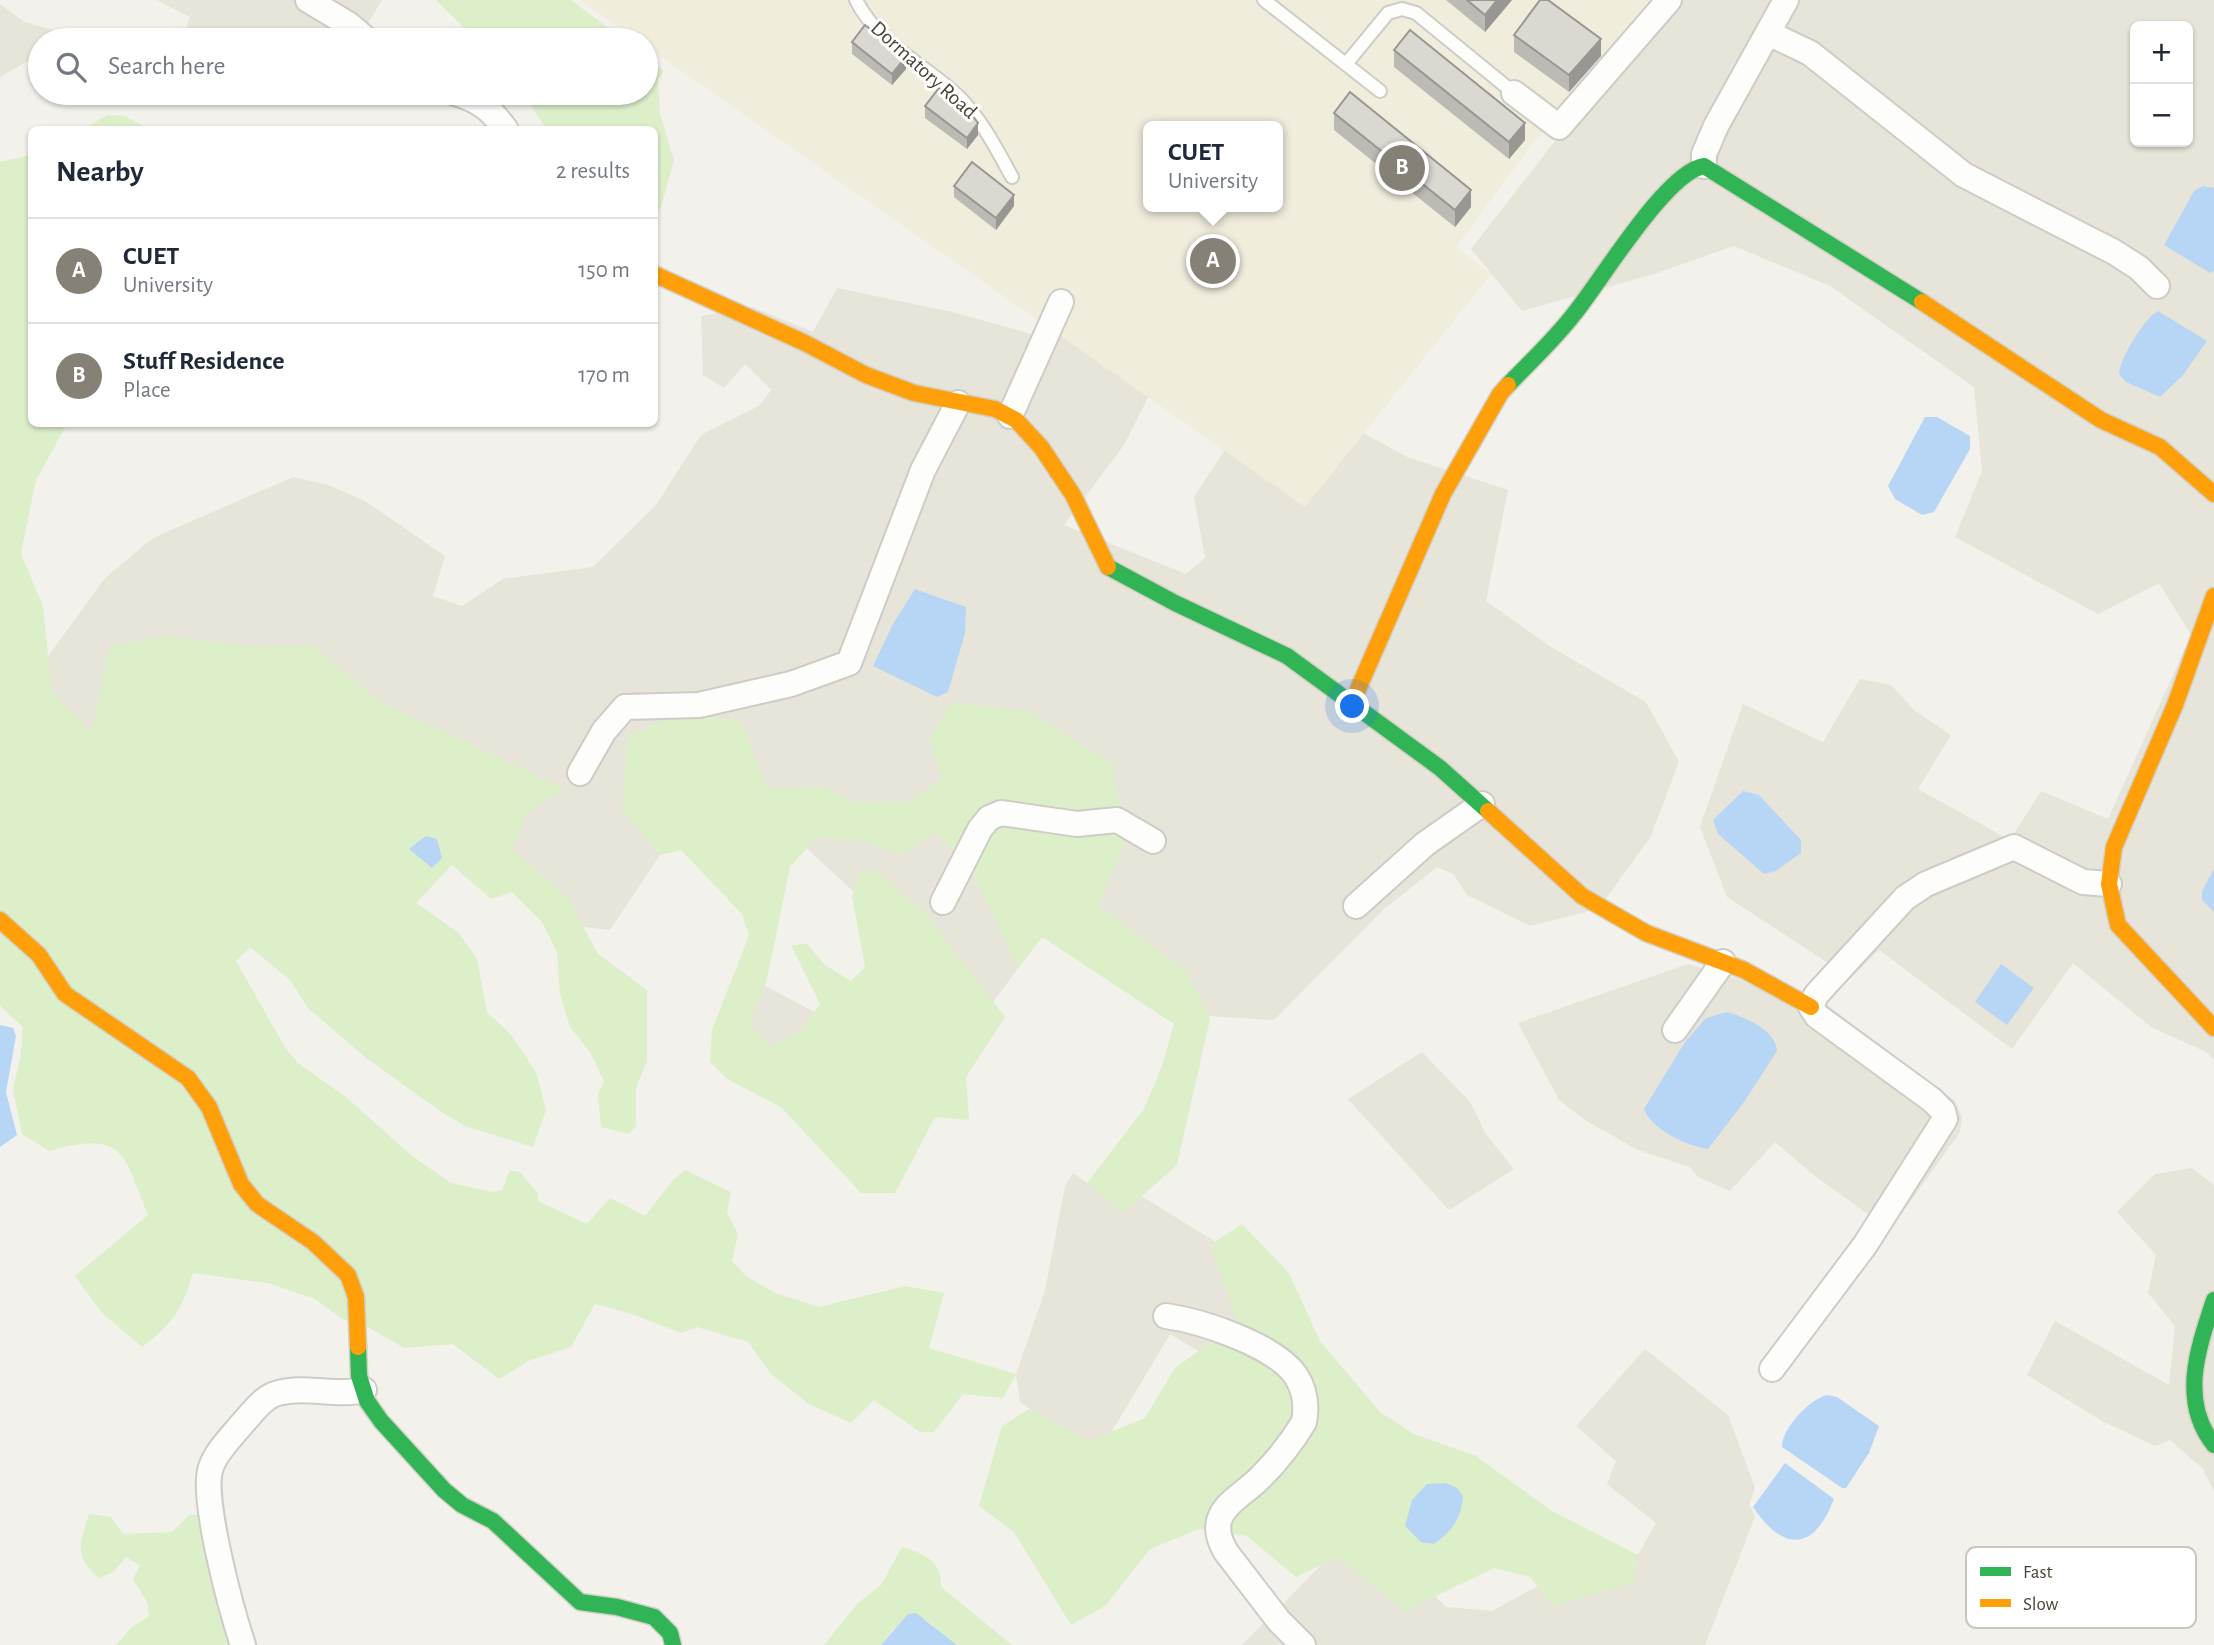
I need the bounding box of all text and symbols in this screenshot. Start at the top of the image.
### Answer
street label: Dormatory Road [867,17,981,123]
map controls [2130,21,2193,147]
button: + [2130,21,2193,84]
search box [28,28,658,105]
icon: search [52,48,90,86]
text: Search here [108,53,226,79]
button: − [2130,84,2193,147]
popup [1143,121,1283,212]
text: CUET [1168,139,1224,165]
pin: B [1379,142,1425,194]
text: Nearby [56,157,144,187]
text: 2 results [556,160,630,183]
text: University [1168,170,1258,193]
pin: A [1190,235,1236,287]
text: CUET [123,243,179,269]
text: A [72,259,86,282]
text: 150 m [578,259,630,282]
text: University [123,274,213,297]
text: Stuff Residence [123,348,284,374]
text: B [72,364,86,387]
text: 170 m [578,364,630,387]
text: Place [123,379,171,402]
your location [1335,689,1369,723]
legend [1966,1547,2196,1628]
text: Fast [2023,1563,2053,1582]
text: Slow [2023,1595,2059,1614]

